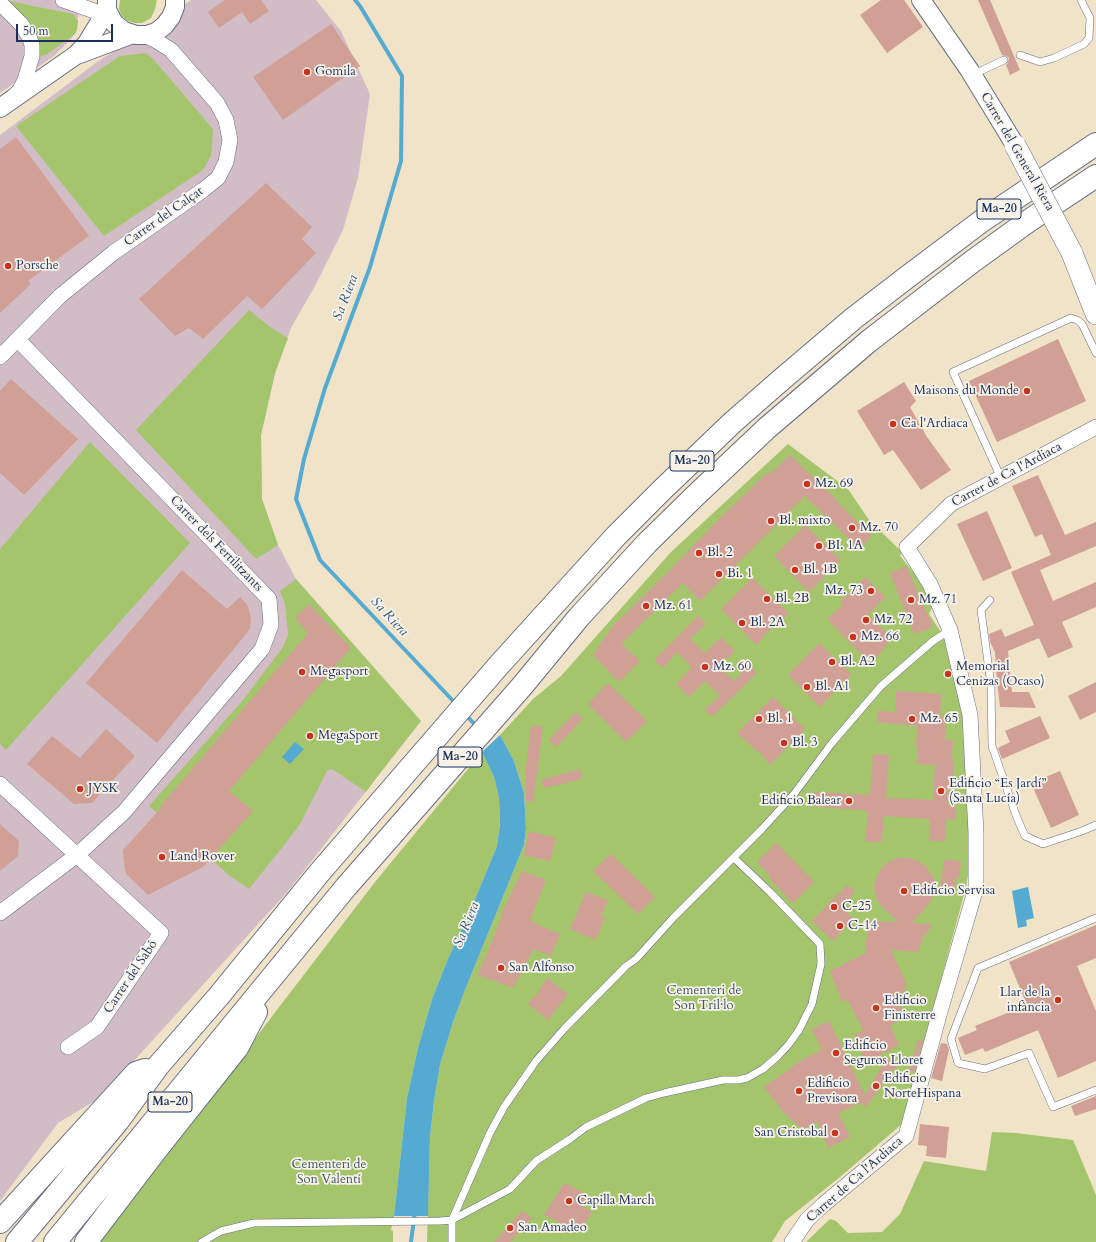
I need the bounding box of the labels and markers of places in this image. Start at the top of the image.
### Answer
place label: Gomila [315,64,356,80]
marker: Gomila [302,67,312,77]
place label: Porsche [16,258,59,274]
marker: Porsche [3,261,13,271]
place label: Maisons du Monde [914,383,1019,399]
marker: Maisons du Monde [1022,386,1032,396]
place label: Ca l'Ardiaca [901,416,968,432]
marker: Ca l'Ardiaca [888,419,898,429]
place label: Mz. 69 [815,476,853,492]
marker: Mz. 69 [802,479,812,489]
place label: Bl. mixto [779,513,830,529]
marker: Bl. mixto [766,516,776,526]
place label: Mz. 70 [860,520,898,536]
marker: Mz. 70 [847,523,857,533]
place label: BI. 1A [827,538,863,554]
marker: BI. 1A [814,541,824,551]
place label: Bl. 2 [707,545,733,561]
marker: Bl. 2 [694,548,704,558]
place label: Bl. 1B [803,562,837,578]
marker: Bl. 1B [790,565,800,575]
place label: Bi. 1 [727,566,753,582]
marker: Bi. 1 [714,569,724,579]
place label: Mz. 73 [825,583,863,599]
marker: Mz. 73 [866,586,876,596]
place label: Bl. 2B [775,591,809,607]
place label: Mz. 71 [919,592,957,608]
marker: Bl. 2B [762,594,772,604]
marker: Mz. 71 [906,595,916,605]
place label: Mz. 61 [654,598,692,614]
marker: Mz. 61 [641,601,651,611]
place label: Mz. 72 [874,612,912,628]
place label: Bl. 2A [750,615,785,631]
marker: Mz. 72 [861,615,871,625]
marker: Bl. 2A [737,618,747,628]
place label: Mz. 66 [861,629,899,645]
marker: Mz. 66 [848,632,858,642]
place label: Bl. A2 [840,654,875,670]
marker: Bl. A2 [827,657,837,667]
place label: Mz. 60 [713,659,751,675]
place label: Memorial Cenizas (Ocaso) [956,659,1045,690]
marker: Mz. 60 [700,662,710,672]
place label: Megasport [310,664,368,680]
marker: Megasport [297,667,307,677]
marker: Memorial Cenizas (Ocaso) [943,669,953,679]
place label: Bl. A1 [815,679,850,695]
marker: Bl. A1 [802,682,812,692]
place label: Bl. 1 [767,711,793,727]
place label: Mz. 65 [920,711,958,727]
marker: Bl. 1 [754,714,764,724]
marker: Mz. 65 [907,714,917,724]
place label: MegaSport [318,728,378,744]
marker: MegaSport [305,731,315,741]
place label: Bl. 3 [792,735,818,751]
marker: Bl. 3 [779,738,789,748]
place label: Edificio “Es Jardí” (Santa Lucía) [949,776,1046,807]
place label: JYSK [88,781,118,797]
marker: JYSK [75,784,85,794]
marker: Edificio “Es Jardí” (Santa Lucía) [936,786,946,796]
place label: Edificio Balear [761,793,841,809]
marker: Edificio Balear [844,796,854,806]
place label: Land Rover [170,849,235,865]
marker: Land Rover [157,852,167,862]
place label: Edificio Servisa [912,883,995,899]
marker: Edificio Servisa [899,886,909,896]
place label: C-25 [842,899,871,915]
marker: C-25 [829,902,839,912]
place label: C-14 [848,918,877,934]
marker: C-14 [835,921,845,931]
place label: San Alfonso [509,960,574,976]
marker: San Alfonso [496,963,506,973]
place label: Llar de la infància [1000,985,1050,1016]
place label: Edificio Finisterre [884,993,936,1024]
marker: Llar de la infància [1053,995,1063,1005]
marker: Edificio Finisterre [871,1003,881,1013]
place label: Edificio Seguros Lloret [844,1038,923,1069]
marker: Edificio Seguros Lloret [831,1048,841,1058]
place label: Edificio NorteHispana [884,1071,961,1102]
place label: Edificio Previsora [807,1076,857,1107]
marker: Edificio NorteHispana [871,1081,881,1091]
marker: Edificio Previsora [794,1086,804,1096]
place label: San Cristobal [754,1125,827,1141]
marker: San Cristobal [830,1128,840,1138]
place label: Capilla March [577,1193,655,1209]
marker: Capilla March [564,1196,574,1206]
place label: San Amadeo [518,1220,587,1236]
marker: San Amadeo [505,1223,515,1233]

